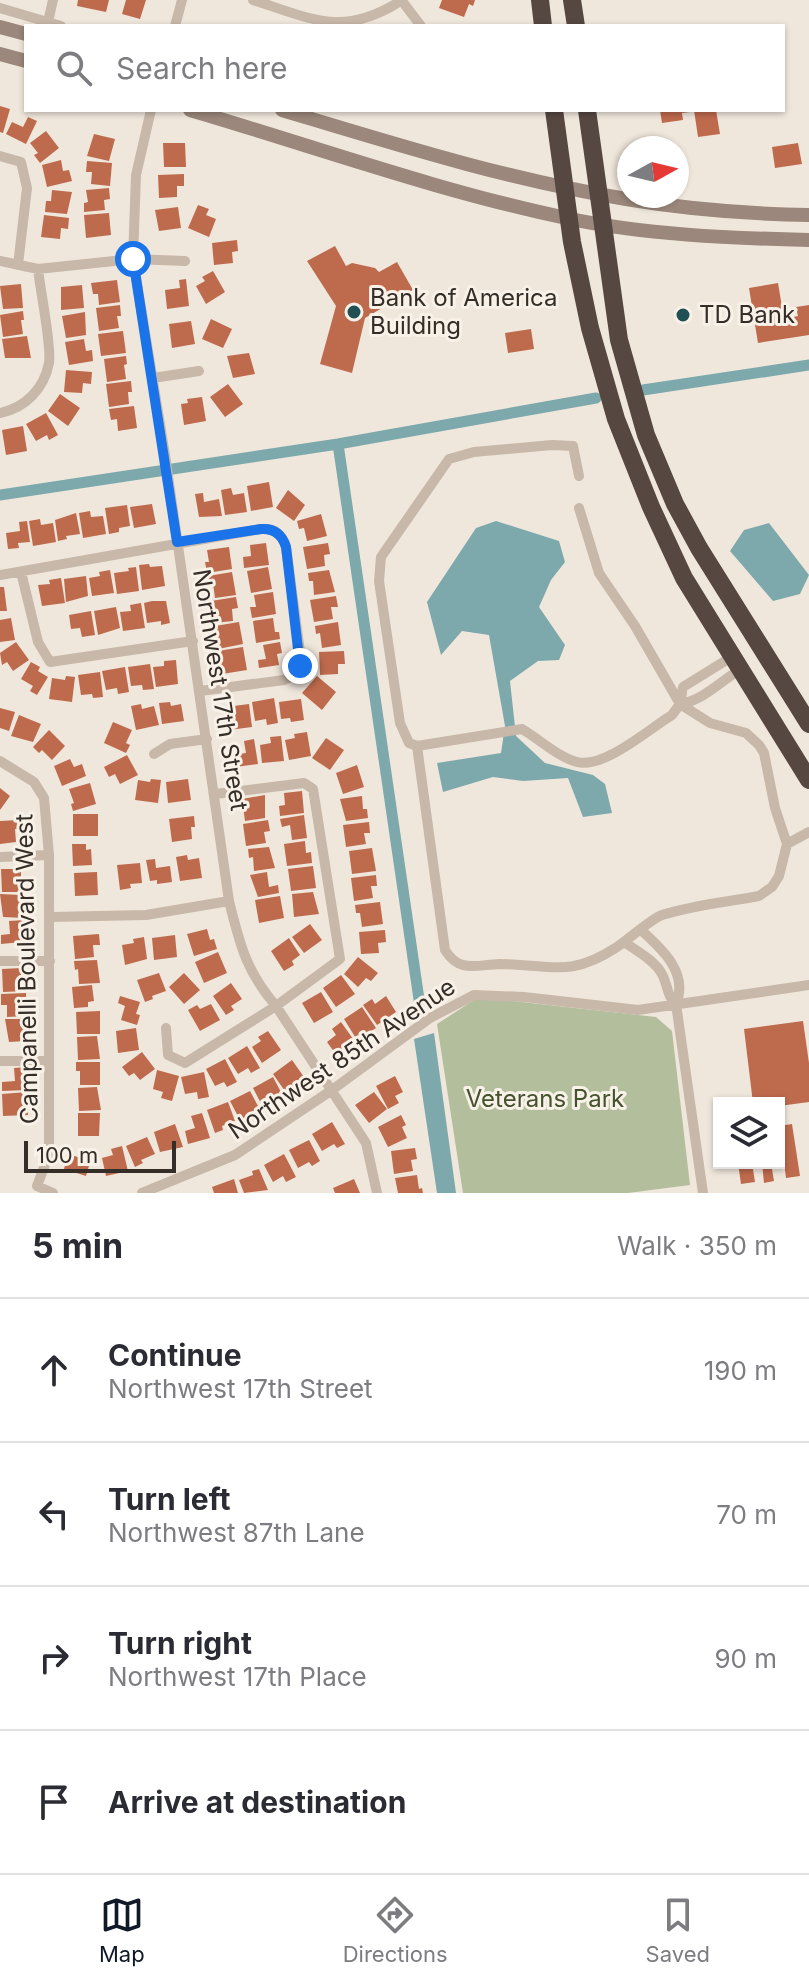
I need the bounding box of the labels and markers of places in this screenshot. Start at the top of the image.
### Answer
place label: Bank of America Building [370,283,558,340]
place label: TD Bank [699,300,795,329]
marker: Bank of America Building [345,303,363,321]
marker: TD Bank [674,306,692,324]

